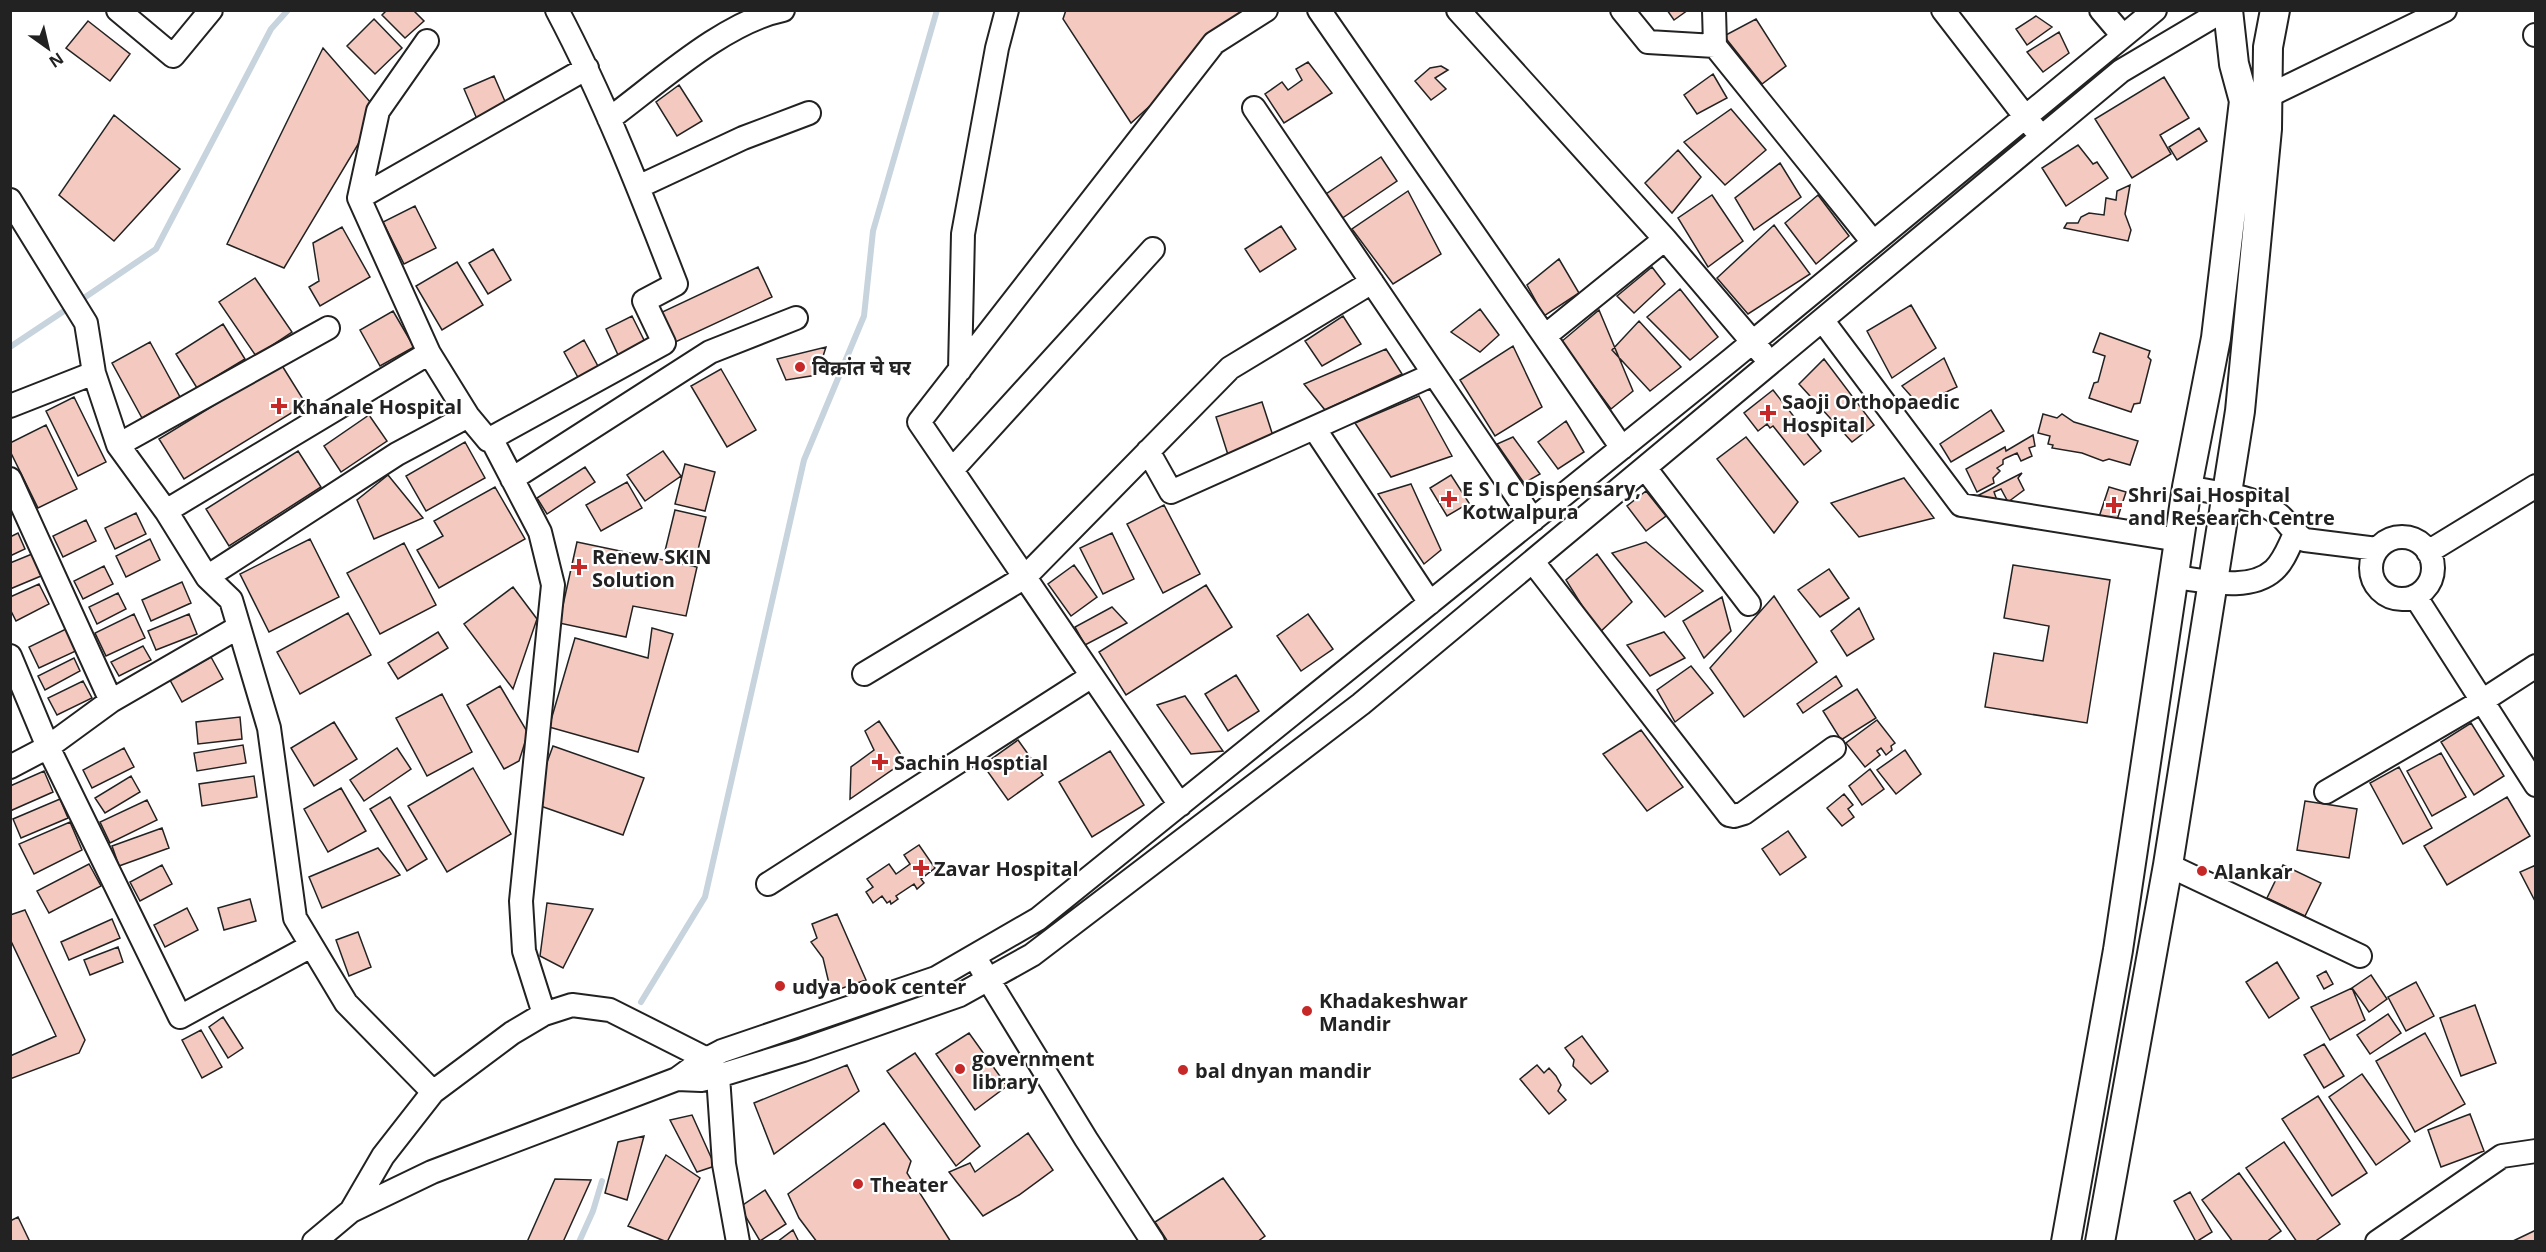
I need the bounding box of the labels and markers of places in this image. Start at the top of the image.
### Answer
place label: विक्रांत चे घर [812,354,912,381]
marker: विक्रांत चे घर [793,360,807,374]
place label: Saoji Orthopaedic Hospital [1782,388,1960,438]
place label: Khanale Hospital [292,393,462,420]
marker: Khanale Hospital [270,397,288,415]
marker: Saoji Orthopaedic Hospital [1759,404,1777,422]
place label: E S I C Dispensary, Kotwalpura [1462,475,1641,525]
place label: Shri Sai Hospital and Research Centre [2128,481,2335,531]
marker: E S I C Dispensary, Kotwalpura [1440,490,1458,508]
marker: Shri Sai Hospital and Research Centre [2105,496,2123,514]
place label: Renew SKIN Solution [592,543,711,593]
marker: Renew SKIN Solution [570,558,588,576]
place label: Sachin Hosptial [894,749,1048,776]
marker: Sachin Hosptial [871,753,889,771]
place label: Zavar Hospital [934,855,1079,882]
place label: Alankar [2214,858,2293,885]
marker: Zavar Hospital [912,859,930,877]
marker: Alankar [2195,864,2209,878]
place label: udya book center [792,973,966,1000]
marker: udya book center [773,979,787,993]
place label: Khadakeshwar Mandir [1319,987,1468,1037]
marker: Khadakeshwar Mandir [1300,1004,1314,1018]
place label: government library [972,1045,1095,1095]
place label: bal dnyan mandir [1195,1057,1371,1084]
marker: government library [953,1062,967,1076]
marker: bal dnyan mandir [1176,1063,1190,1077]
place label: Theater [870,1171,948,1198]
marker: Theater [851,1177,865,1191]

